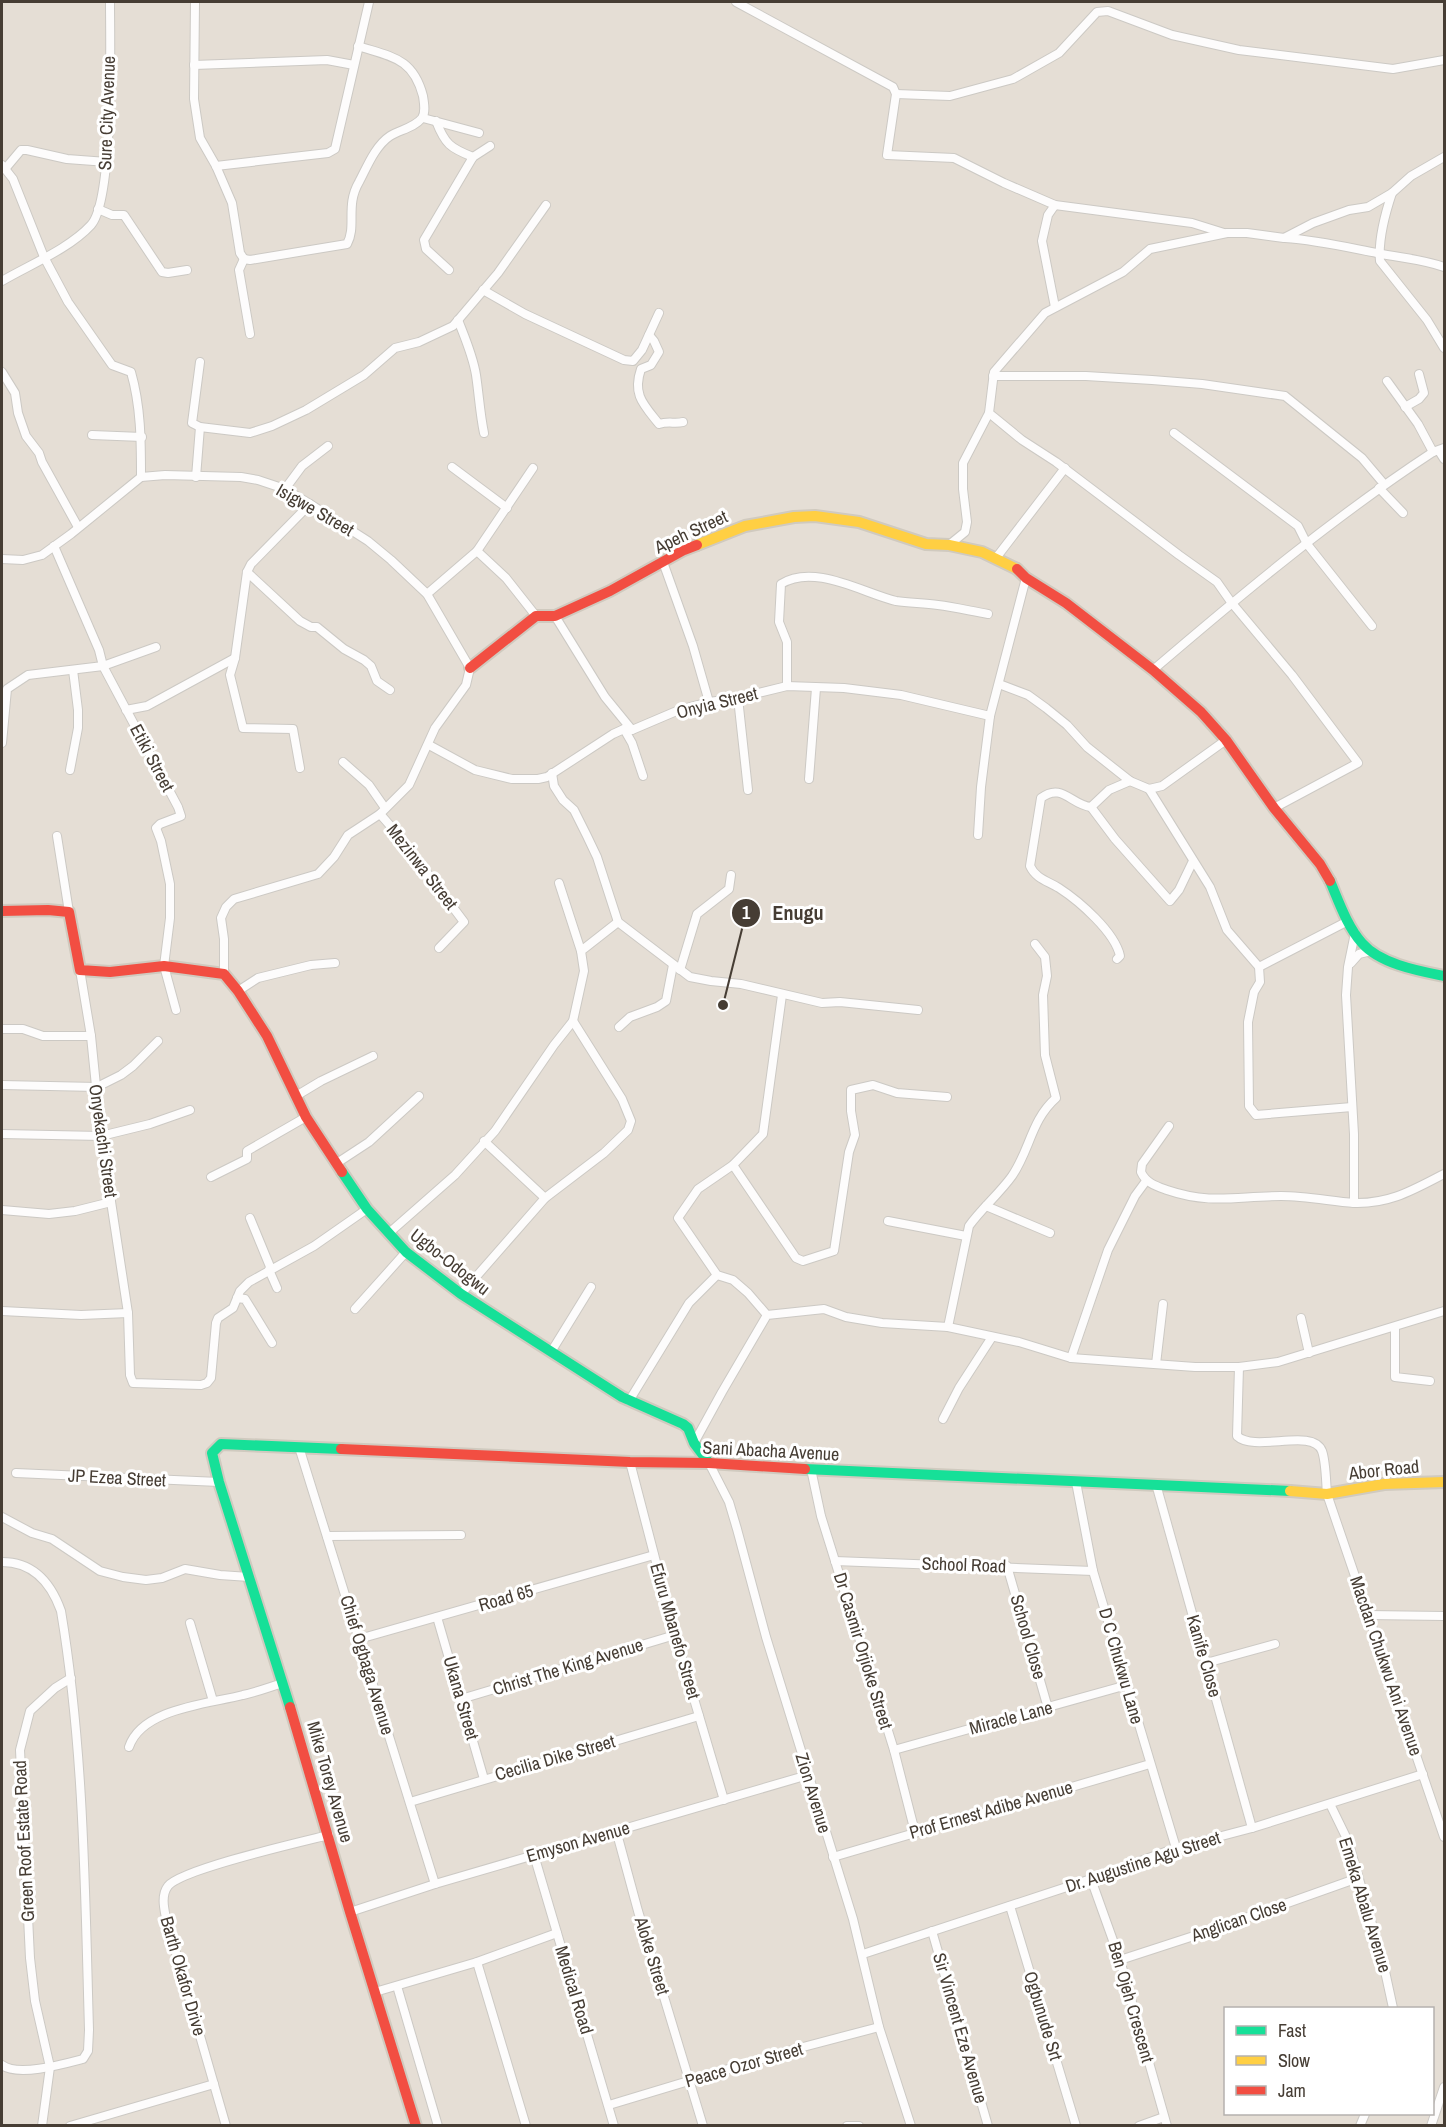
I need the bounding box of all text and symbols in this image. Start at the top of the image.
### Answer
street label: Sure City Avenue [92,55,121,171]
street label: Isigwe Street [272,477,359,542]
street label: Apeh Street [649,504,731,560]
street label: Onyia Street [674,680,760,725]
street label: Etiki Street [124,720,181,796]
street label: Mezinwa Street [381,819,464,915]
callout: Enugu [731,894,836,932]
text: Enugu [772,899,824,926]
text: 1 [742,900,751,925]
street label: Onyekachi Street [83,1083,124,1199]
street label: Ugbo-Odogwu [405,1222,496,1301]
street label: Sani Abacha Avenue [702,1434,840,1467]
street label: Abor Road [1347,1453,1420,1486]
street label: JP Ezea Street [67,1462,167,1493]
street label: School Road [921,1551,1007,1578]
street label: Efuru Mbanefo Street [644,1560,707,1702]
street label: Dr Casmir Orjioke Street [828,1570,899,1732]
street label: Macdan Chukwu Ani Avenue [1344,1573,1429,1759]
street label: Road 65 [476,1578,536,1617]
street label: Chief Ogbaga Avenue [334,1592,401,1738]
street label: School Close [1004,1592,1052,1682]
street label: D C Chukwu Lane [1093,1605,1150,1727]
street label: Kanife Close [1181,1612,1228,1700]
street label: Christ The King Avenue [489,1632,646,1701]
street label: Ukana Street [438,1653,485,1743]
street label: Miracle Lane [966,1694,1055,1741]
street label: Mike Torey Avenue [301,1718,360,1845]
street label: Cecilia Dike Street [492,1728,618,1787]
street label: Zion Avenue [789,1750,838,1836]
street label: Green Roof Estate Road [7,1760,40,1922]
street label: Prof Ernest Adibe Avenue [906,1774,1075,1845]
street label: Emyson Avenue [523,1815,632,1868]
street label: Dr. Augustine Agu Street [1062,1825,1224,1898]
street label: Emeka Abalu Avenue [1333,1834,1398,1975]
street label: Anglican Close [1187,1892,1290,1948]
street label: Barth Okafor Drive [155,1913,212,2038]
street label: Aloke Street [628,1913,676,1998]
street label: Ben Ojeh Crescent [1102,1938,1161,2065]
street label: Medical Road [549,1943,600,2037]
street label: Sir Vincent Eze Avenue [927,1950,994,2106]
street label: Ogbunude Srt [1018,1968,1069,2063]
legend [1224,2007,1434,2115]
text: Fast [1278,2018,1306,2043]
street label: Peace Ozor Street [682,2036,806,2093]
text: Slow [1278,2048,1310,2073]
text: Jam [1278,2078,1306,2103]

